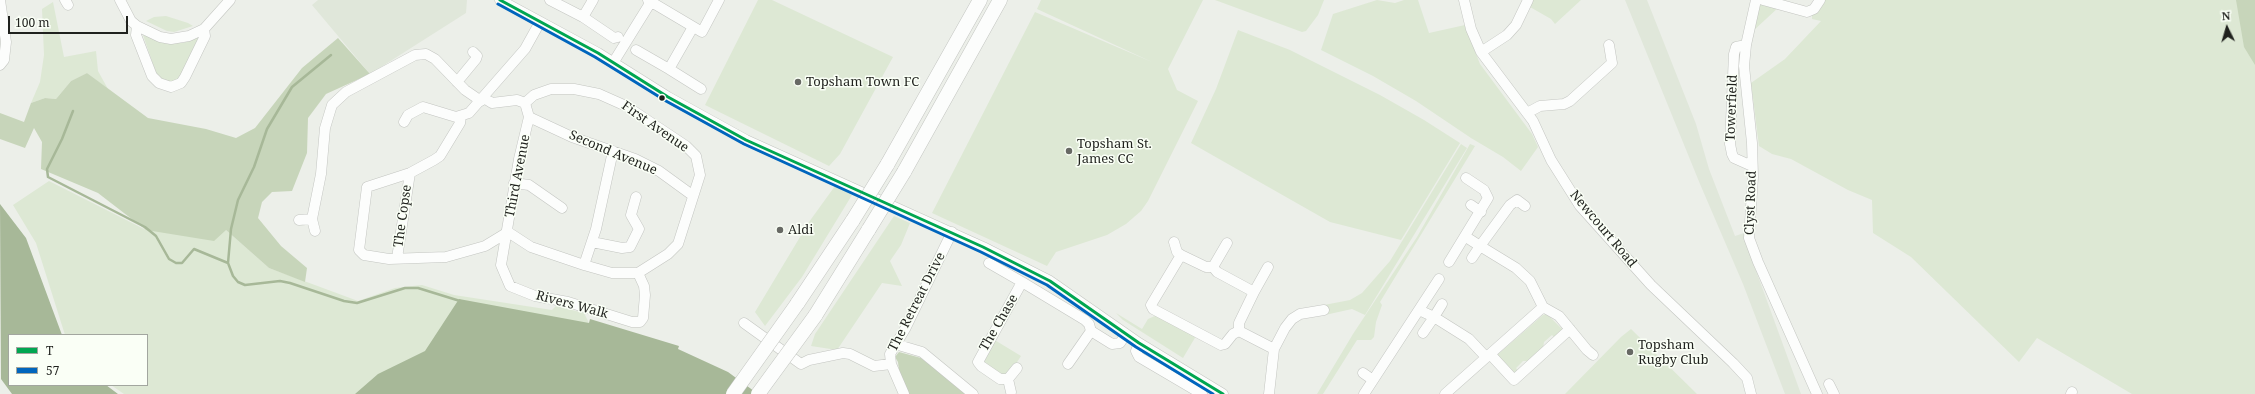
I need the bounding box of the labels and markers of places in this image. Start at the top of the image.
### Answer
place label: Topsham Town FC [806,74,919,90]
marker: Topsham Town FC [793,77,803,87]
unlabelled marker [657,93,667,103]
place label: Topsham St. James CC [1077,136,1152,167]
marker: Topsham St. James CC [1064,146,1074,156]
place label: Aldi [788,222,813,238]
marker: Aldi [775,225,785,235]
place label: Topsham Rugby Club [1638,337,1708,368]
marker: Topsham Rugby Club [1625,347,1635,357]

